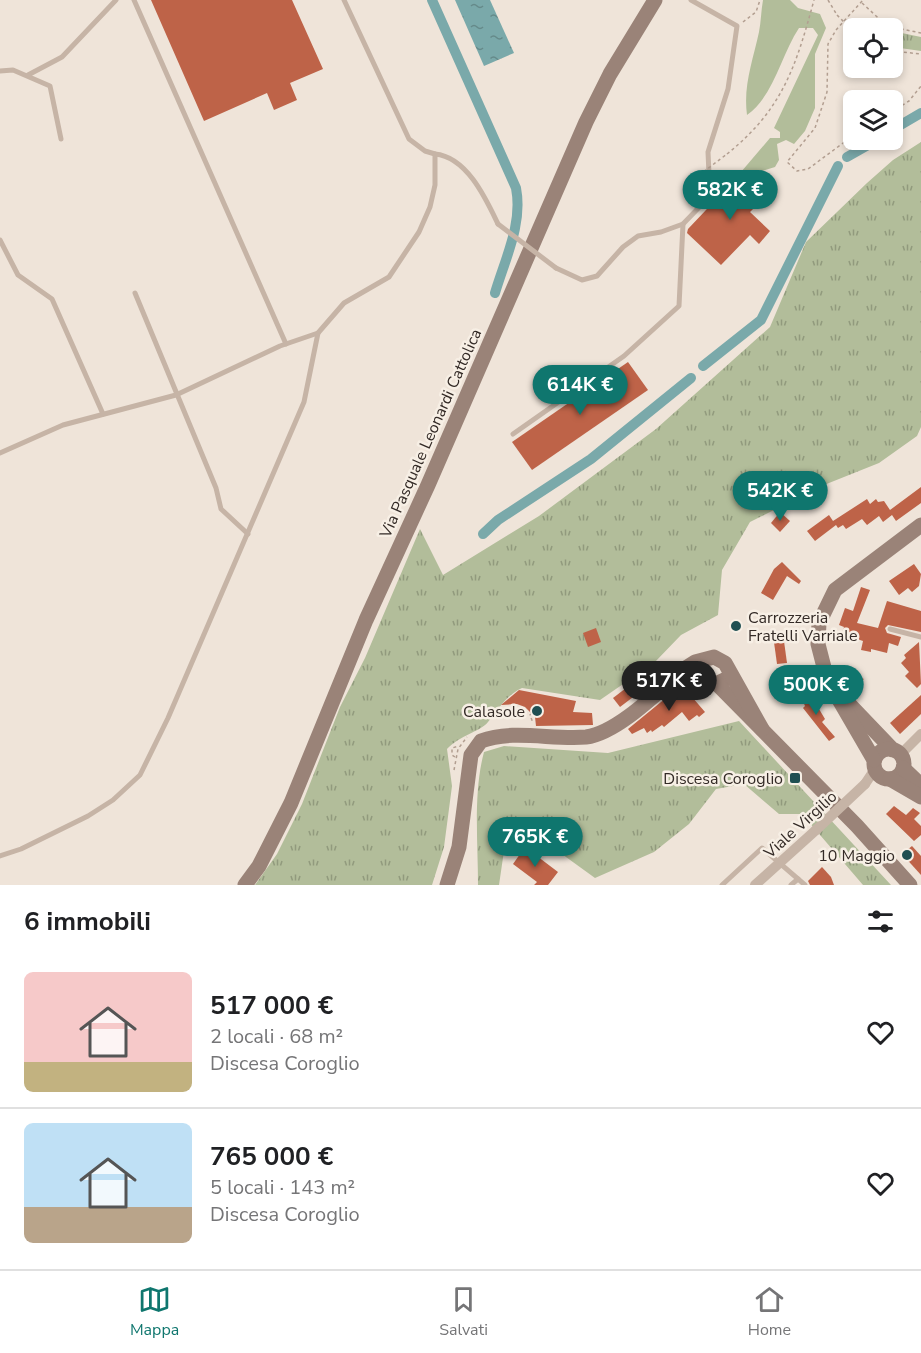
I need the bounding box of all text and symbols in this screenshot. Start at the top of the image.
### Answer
map controls [843,18,903,150]
button: locate [843,18,903,78]
button: layers [843,90,903,150]
pin: 582K € [681,170,779,221]
text: 582K € [697,176,763,203]
street label: Via Pasquale Leonardi Cattolica [374,325,487,542]
pin: 614K € [531,365,629,416]
text: 614K € [547,371,613,398]
pin: 542K € [731,471,829,522]
text: 542K € [747,477,813,504]
place label: Carrozzeria Fratelli Varriale [748,607,857,647]
marker: Carrozzeria Fratelli Varriale [729,619,743,633]
pin: 517K € [620,661,718,712]
pin: 500K € [767,665,865,716]
text: 517K € [636,667,702,694]
text: 500K € [783,671,849,698]
place label: Calasole [463,701,525,723]
marker: Calasole [530,704,544,718]
place label: Discesa Coroglio [663,768,783,790]
marker: Discesa Coroglio [788,771,802,785]
street label: Viale Virgilio [759,786,842,864]
pin: 765K € [486,817,584,868]
text: 765K € [502,823,568,850]
place label: 10 Maggio [818,845,895,867]
marker: 10 Maggio [900,848,914,862]
text: 6 immobili [24,904,151,939]
icon: filters [864,905,897,938]
text: 517 000 € [210,988,333,1023]
icon: home [72,996,144,1068]
icon: heart [864,1016,897,1049]
text: 2 locali · 68 m² [210,1023,343,1050]
text: Discesa Coroglio [210,1050,360,1077]
text: 765 000 € [210,1139,333,1174]
icon: home [72,1147,144,1219]
icon: heart [864,1167,897,1200]
text: 5 locali · 143 m² [210,1174,355,1201]
text: Discesa Coroglio [210,1201,360,1228]
tab: Mappa [130,1283,179,1341]
tab: Salvati [439,1283,488,1341]
tab: Home [748,1283,791,1341]

